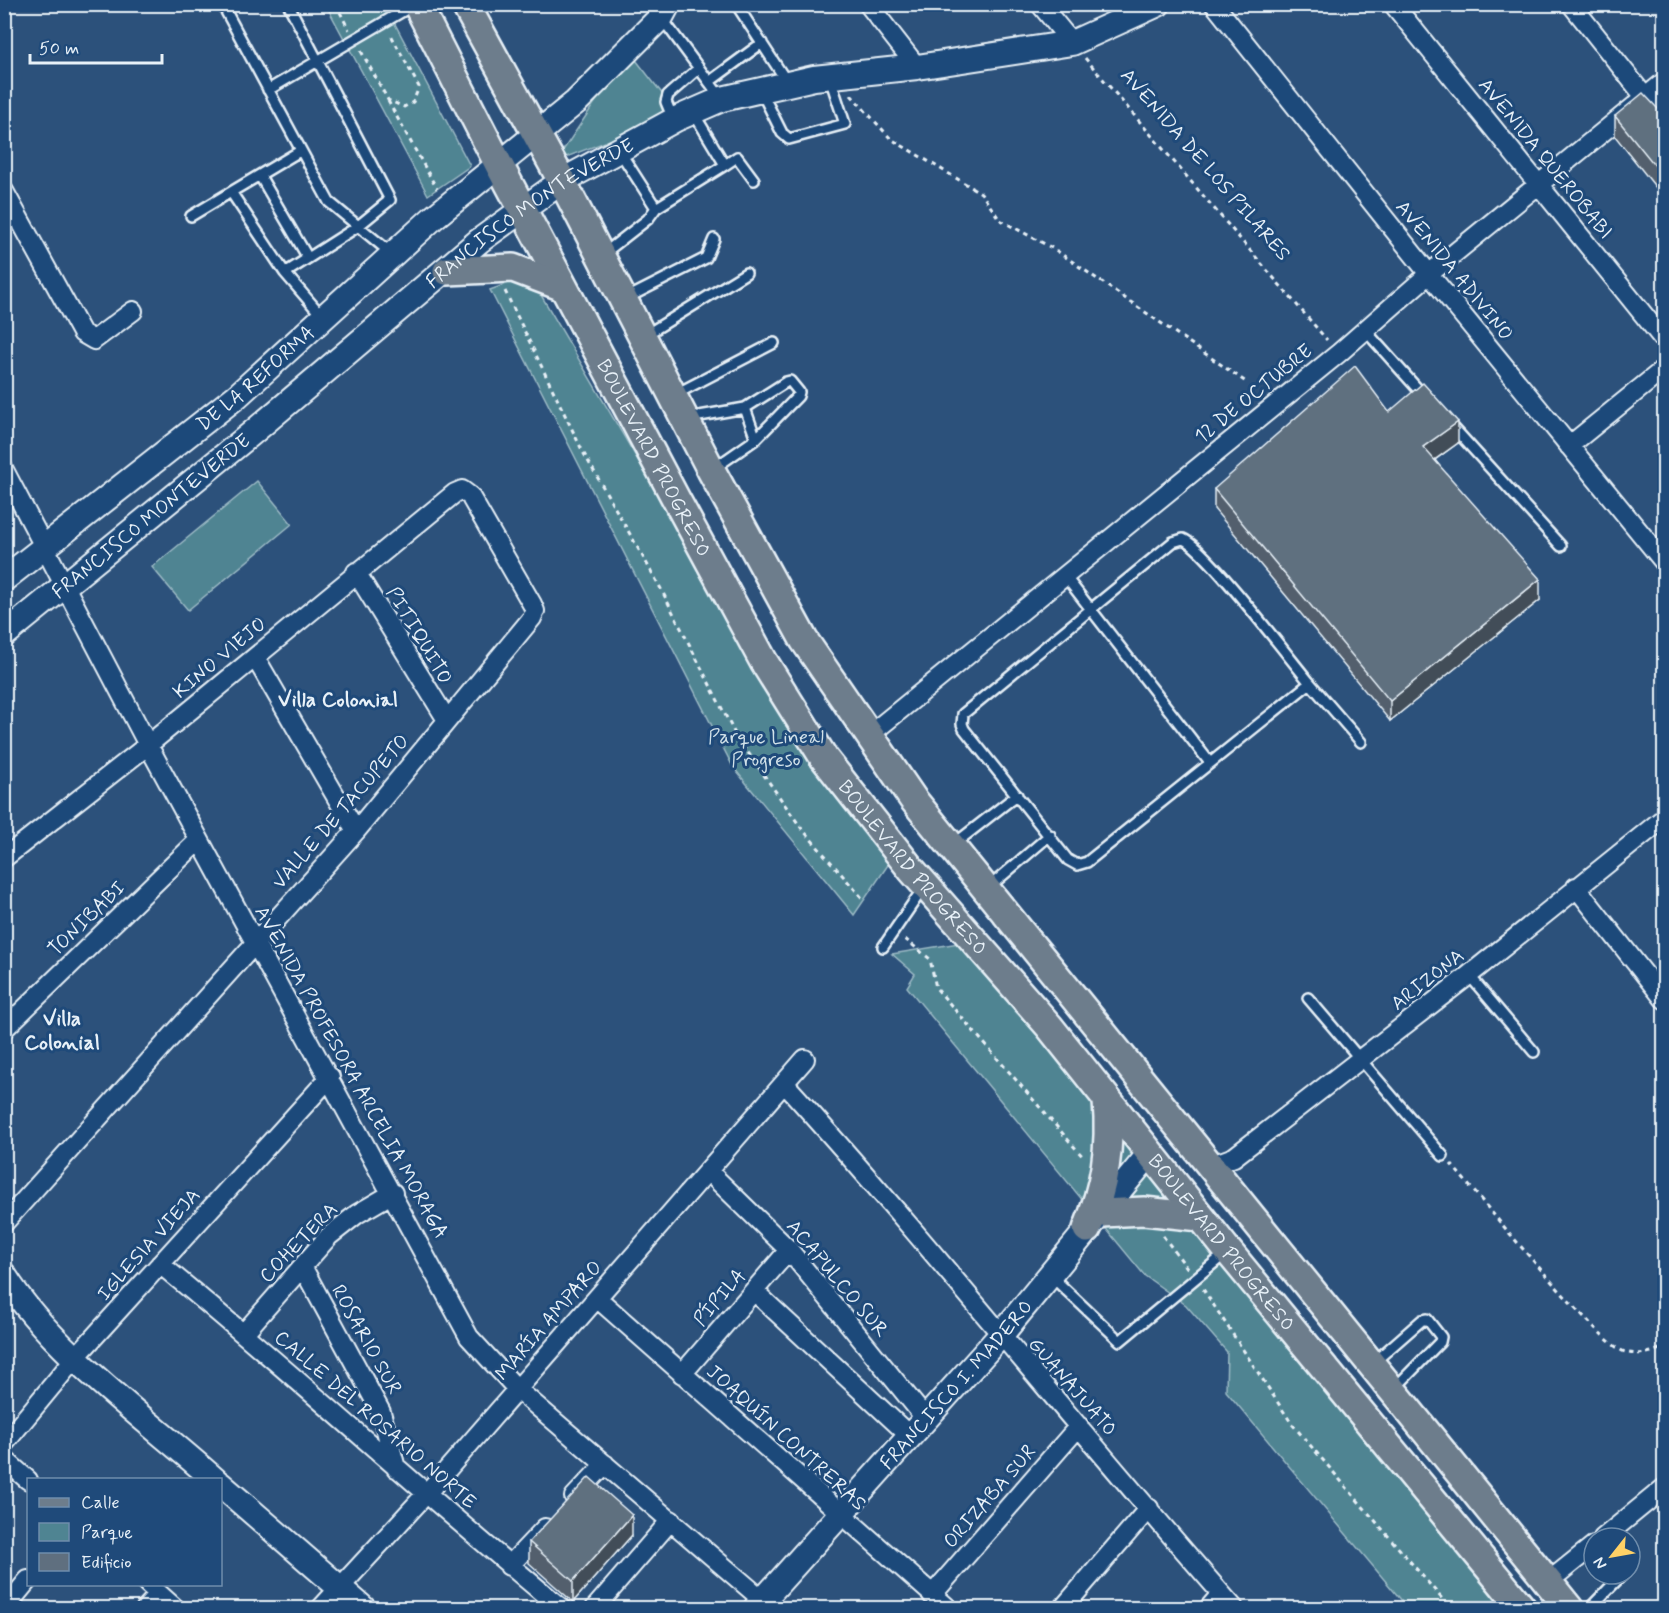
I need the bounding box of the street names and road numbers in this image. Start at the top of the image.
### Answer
street label: AVENIDA DE LOS PILARES [1114,63,1296,267]
street label: AVENIDA QUEROBABI [1471,73,1618,245]
street label: FRANCISCO MONTEVERDE [420,132,639,295]
street label: AVENIDA ADIVINO [1389,195,1519,347]
street label: DE LA REFORMA [191,320,321,438]
street label: 12 DE OCTUBRE [1189,338,1319,450]
street label: BOULEVARD PROGRESO [589,355,717,562]
street label: FRANCISCO MONTEVERDE [47,428,257,606]
street label: PITIQUITO [379,582,458,689]
street label: KINO VIEJO [167,611,272,705]
street label: VALLE DE TACUPETO [266,729,416,895]
street label: BOULEVARD PROGRESO [831,775,993,961]
street label: TONIBABI [42,875,132,963]
street label: AVENIDA PROFESORA ARCELIA MORAGA [248,901,454,1244]
street label: ARIZONA [1386,943,1470,1017]
street label: BOULEVARD PROGRESO [1141,1149,1300,1337]
street label: IGLESIA VIEJA [91,1183,207,1307]
street label: COHETERA [254,1197,344,1289]
street label: ACAPULCO SUR [780,1214,894,1344]
street label: MARÍA AMPARO [489,1255,609,1387]
street label: PÍPILA [688,1263,753,1333]
street label: ROSARIO SUR [324,1280,407,1400]
street label: FRANCISCO I. MADERO [874,1295,1039,1476]
street label: CALLE DEL ROSARIO NORTE [268,1325,482,1516]
street label: GUANAJUATO [1021,1332,1122,1442]
street label: JOAQUÍN CONTRERAS [700,1359,872,1517]
street label: ORIZABA SUR [938,1439,1043,1555]

